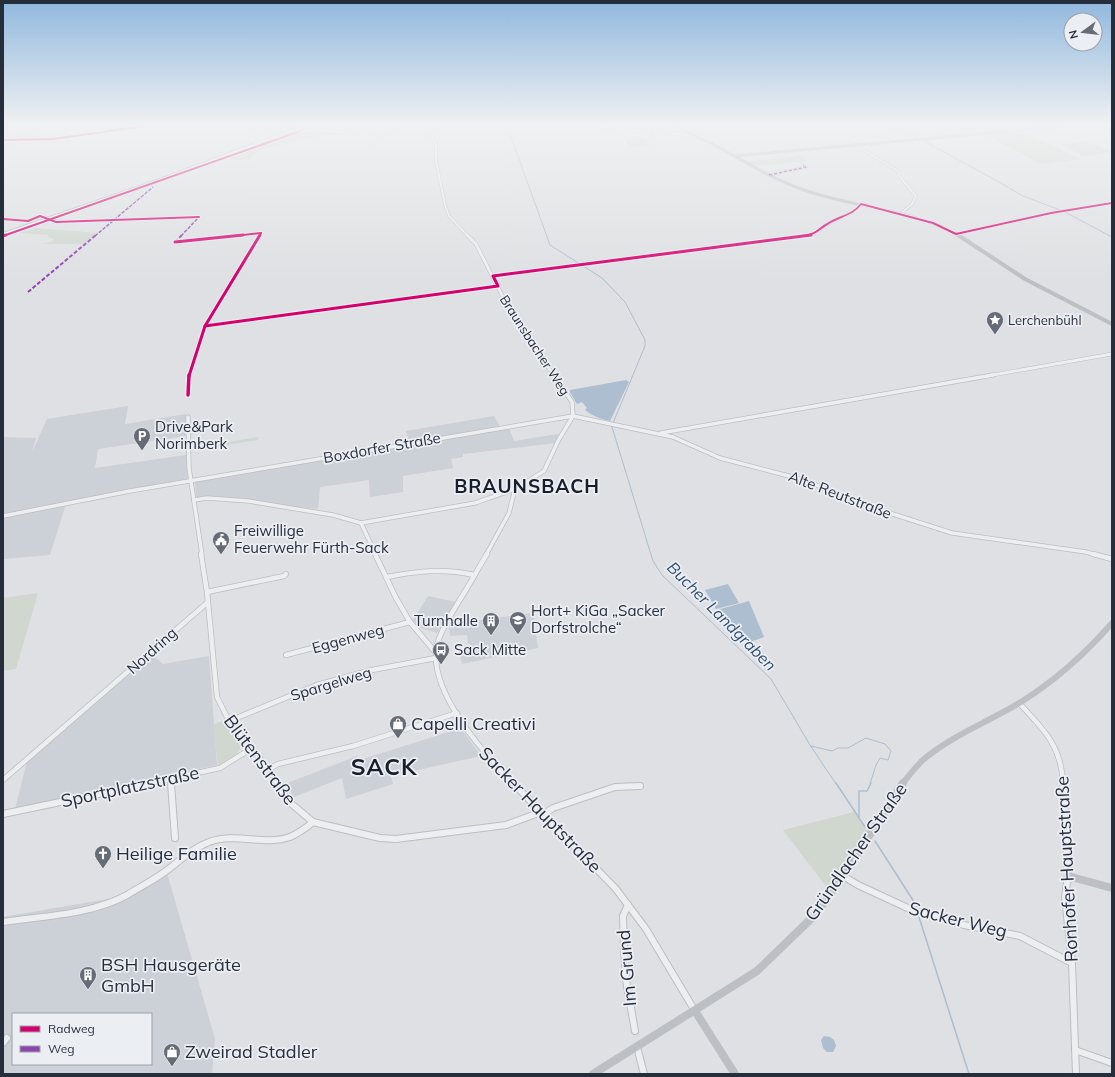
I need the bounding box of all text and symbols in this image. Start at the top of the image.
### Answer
north arrow [1063,12,1103,52]
text: N [1066,29,1081,40]
street label: Braunsbacher Weg [497,292,573,398]
place icon: Lerchenbühl [985,310,1005,335]
place label: Lerchenbühl [1008,312,1081,328]
place label: Drive&Park Norimberk [155,417,233,453]
parking icon: Drive&Park Norimberk [132,426,152,451]
street label: Boxdorfer Straße [322,428,442,467]
street label: Alte Reutstraße [786,466,894,523]
district label: BRAUNSBACH [454,474,600,498]
place label: Freiwillige Feuerwehr Fürth-Sack [234,521,389,557]
public building icon: Freiwillige Feuerwehr Fürth-Sack [211,530,231,555]
water label: Bucher Landgraben [663,557,781,675]
place label: Hort+ KiGa „Sacker Dorfstrolche“ [531,601,666,637]
school or university icon: Hort+ KiGa „Sacker Dorfstrolche“ [508,610,528,635]
place label: Turnhalle [414,611,478,630]
building icon: Turnhalle [481,611,501,636]
street label: Eggenweg [310,620,386,657]
street label: Nordring [123,623,181,678]
bus stop icon: Sack Mitte [431,640,451,665]
place label: Sack Mitte [454,640,526,659]
street label: Spargelweg [288,662,374,705]
street label: Blütenstraße [219,710,302,809]
place label: Capelli Creativi [411,712,536,735]
shop icon: Capelli Creativi [388,714,408,739]
street label: Sacker Hauptstraße [474,742,606,878]
district label: SACK [351,752,418,781]
street label: Sportplatzstraße [59,761,201,812]
street label: Ronhofer Hauptstraße [1050,775,1083,963]
street label: Gründlacher Straße [799,778,912,925]
place label: Heilige Familie [116,842,237,865]
church icon: Heilige Familie [93,844,113,869]
street label: Sacker Weg [907,896,1010,943]
street label: Im Grund [612,929,641,1007]
place label: BSH Hausgeräte GmbH [101,953,241,997]
building icon: BSH Hausgeräte GmbH [78,965,98,990]
legend [12,1013,152,1065]
text: Radweg [48,1021,95,1036]
place label: Zweirad Stadler [185,1040,318,1063]
text: Weg [48,1041,74,1056]
shop icon: Zweirad Stadler [162,1042,182,1067]

